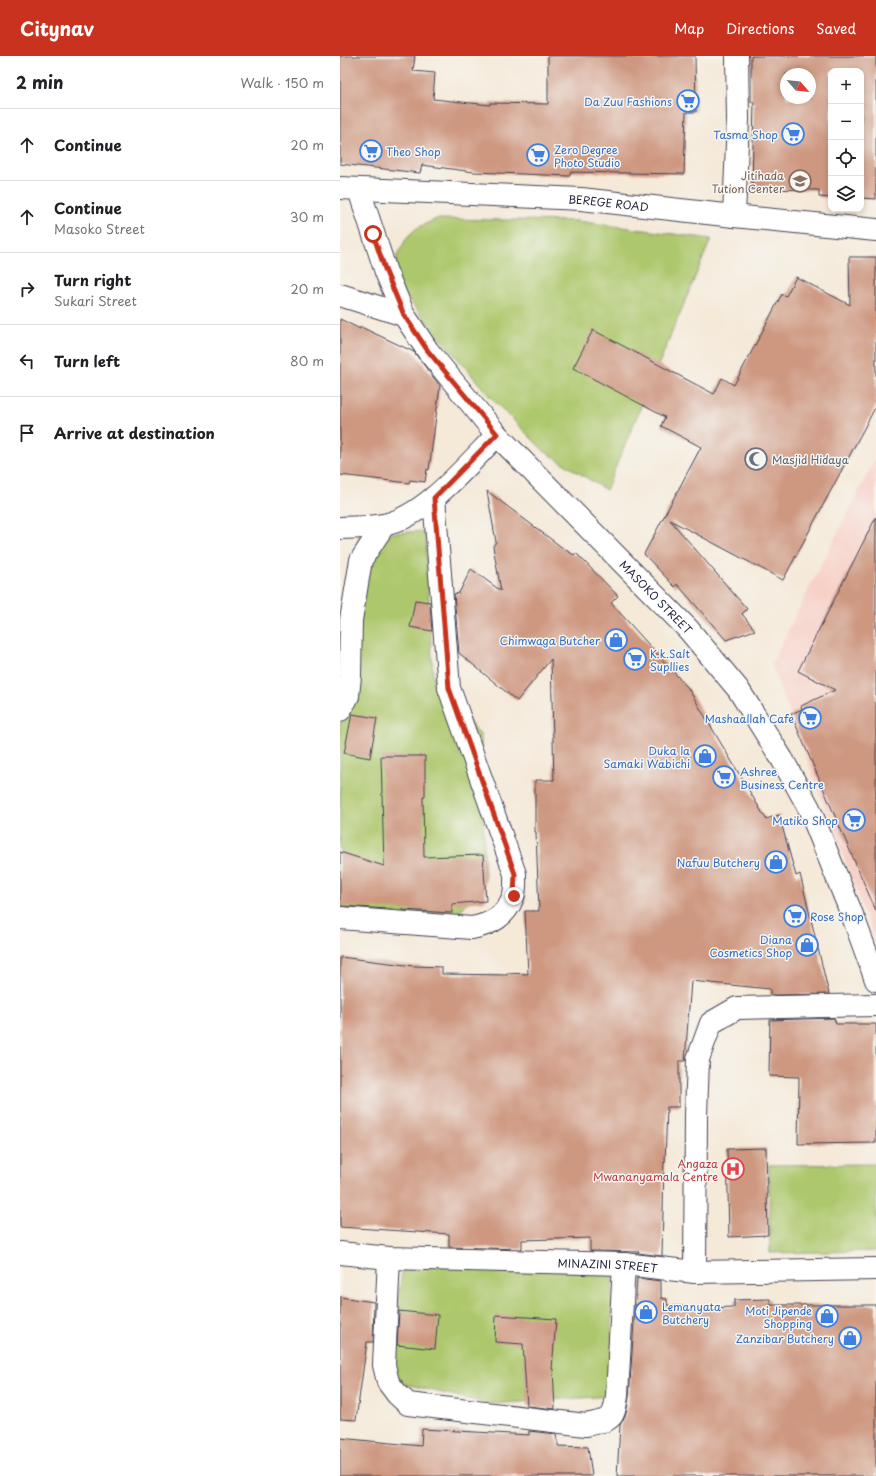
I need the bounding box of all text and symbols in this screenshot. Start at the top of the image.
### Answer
text: Citynav [20,14,94,42]
text: Map [674,18,704,39]
text: Directions [726,18,794,39]
text: Saved [816,18,856,39]
north arrow [780,68,816,104]
map controls [828,68,864,212]
button: + [828,68,864,104]
text: 2 min [16,69,63,95]
text: Walk · 150 m [240,73,324,92]
supermarket icon: Da Zuu Fashions [675,88,701,114]
place label: Da Zuu Fashions [584,93,672,110]
button: − [828,104,864,140]
supermarket icon: Tasma Shop [780,121,806,147]
place label: Tasma Shop [713,126,778,143]
text: Continue [54,133,122,156]
icon: ahead [16,134,38,156]
text: 20 m [290,135,324,154]
supermarket icon: Theo Shop [358,138,384,164]
button: locate [828,140,864,176]
place label: Zero Degree Photo Studio [554,141,620,171]
supermarket icon: Zero Degree Photo Studio [525,142,551,168]
place label: Theo Shop [386,143,441,160]
place label: Jitihada Tution Center [712,167,785,197]
school or university icon: Jitihada Tution Center [787,168,813,194]
button: layers [828,176,864,212]
street label: BEREGE ROAD [568,190,650,215]
text: Continue [54,196,122,219]
icon: ahead [16,206,38,228]
text: 30 m [290,207,324,226]
text: Masoko Street [54,219,145,238]
route start [364,225,382,243]
text: Turn right [54,268,131,291]
icon: right [16,278,38,300]
text: 20 m [290,279,324,298]
text: Sukari Street [54,291,137,310]
text: Turn left [54,349,120,372]
icon: left [16,350,38,372]
text: 80 m [290,351,324,370]
text: Arrive at destination [54,421,215,444]
icon: arrive [16,422,38,444]
mosque icon: Masjid Hidaya [743,446,769,472]
place label: Masjid Hidaya [772,451,849,468]
street label: MASOKO STREET [616,556,697,638]
shop icon: Chimwaga Butcher [603,627,629,653]
place label: Chimwaga Butcher [500,632,601,649]
place label: K.k.Salt Supllies [650,645,690,675]
supermarket icon: K.k.Salt Supllies [622,646,648,672]
supermarket icon: Mashaallah Cafe [797,705,823,731]
place label: Mashaallah Cafe [705,710,794,727]
place label: Duka la Samaki Wabichi [604,742,690,772]
shop icon: Duka la Samaki Wabichi [692,743,718,769]
place label: Ashree Business Centre [740,763,824,793]
supermarket icon: Ashree Business Centre [711,764,737,790]
supermarket icon: Matiko Shop [841,807,867,833]
place label: Matiko Shop [772,812,838,829]
shop icon: Nafuu Butchery [763,849,789,875]
place label: Nafuu Butchery [677,854,760,871]
route end [505,887,523,905]
supermarket icon: Rose Shop [782,903,808,929]
place label: Rose Shop [810,908,864,925]
place label: Diana Cosmetics Shop [709,931,792,961]
shop icon: Diana Cosmetics Shop [794,932,820,958]
place label: Angaza Mwananyamala Centre [593,1155,718,1185]
hospital icon: Angaza Mwananyamala Centre [720,1156,746,1182]
street label: MINAZINI STREET [557,1254,659,1276]
place label: Lemanyata Butchery [662,1298,721,1328]
shop icon: Lemanyata Butchery [633,1299,659,1325]
place label: Moti Jipende Shopping [745,1302,812,1332]
shop icon: Moti Jipende Shopping [814,1303,840,1329]
shop icon: Zanzibar Butchery [837,1325,863,1351]
place label: Zanzibar Butchery [736,1330,834,1347]

